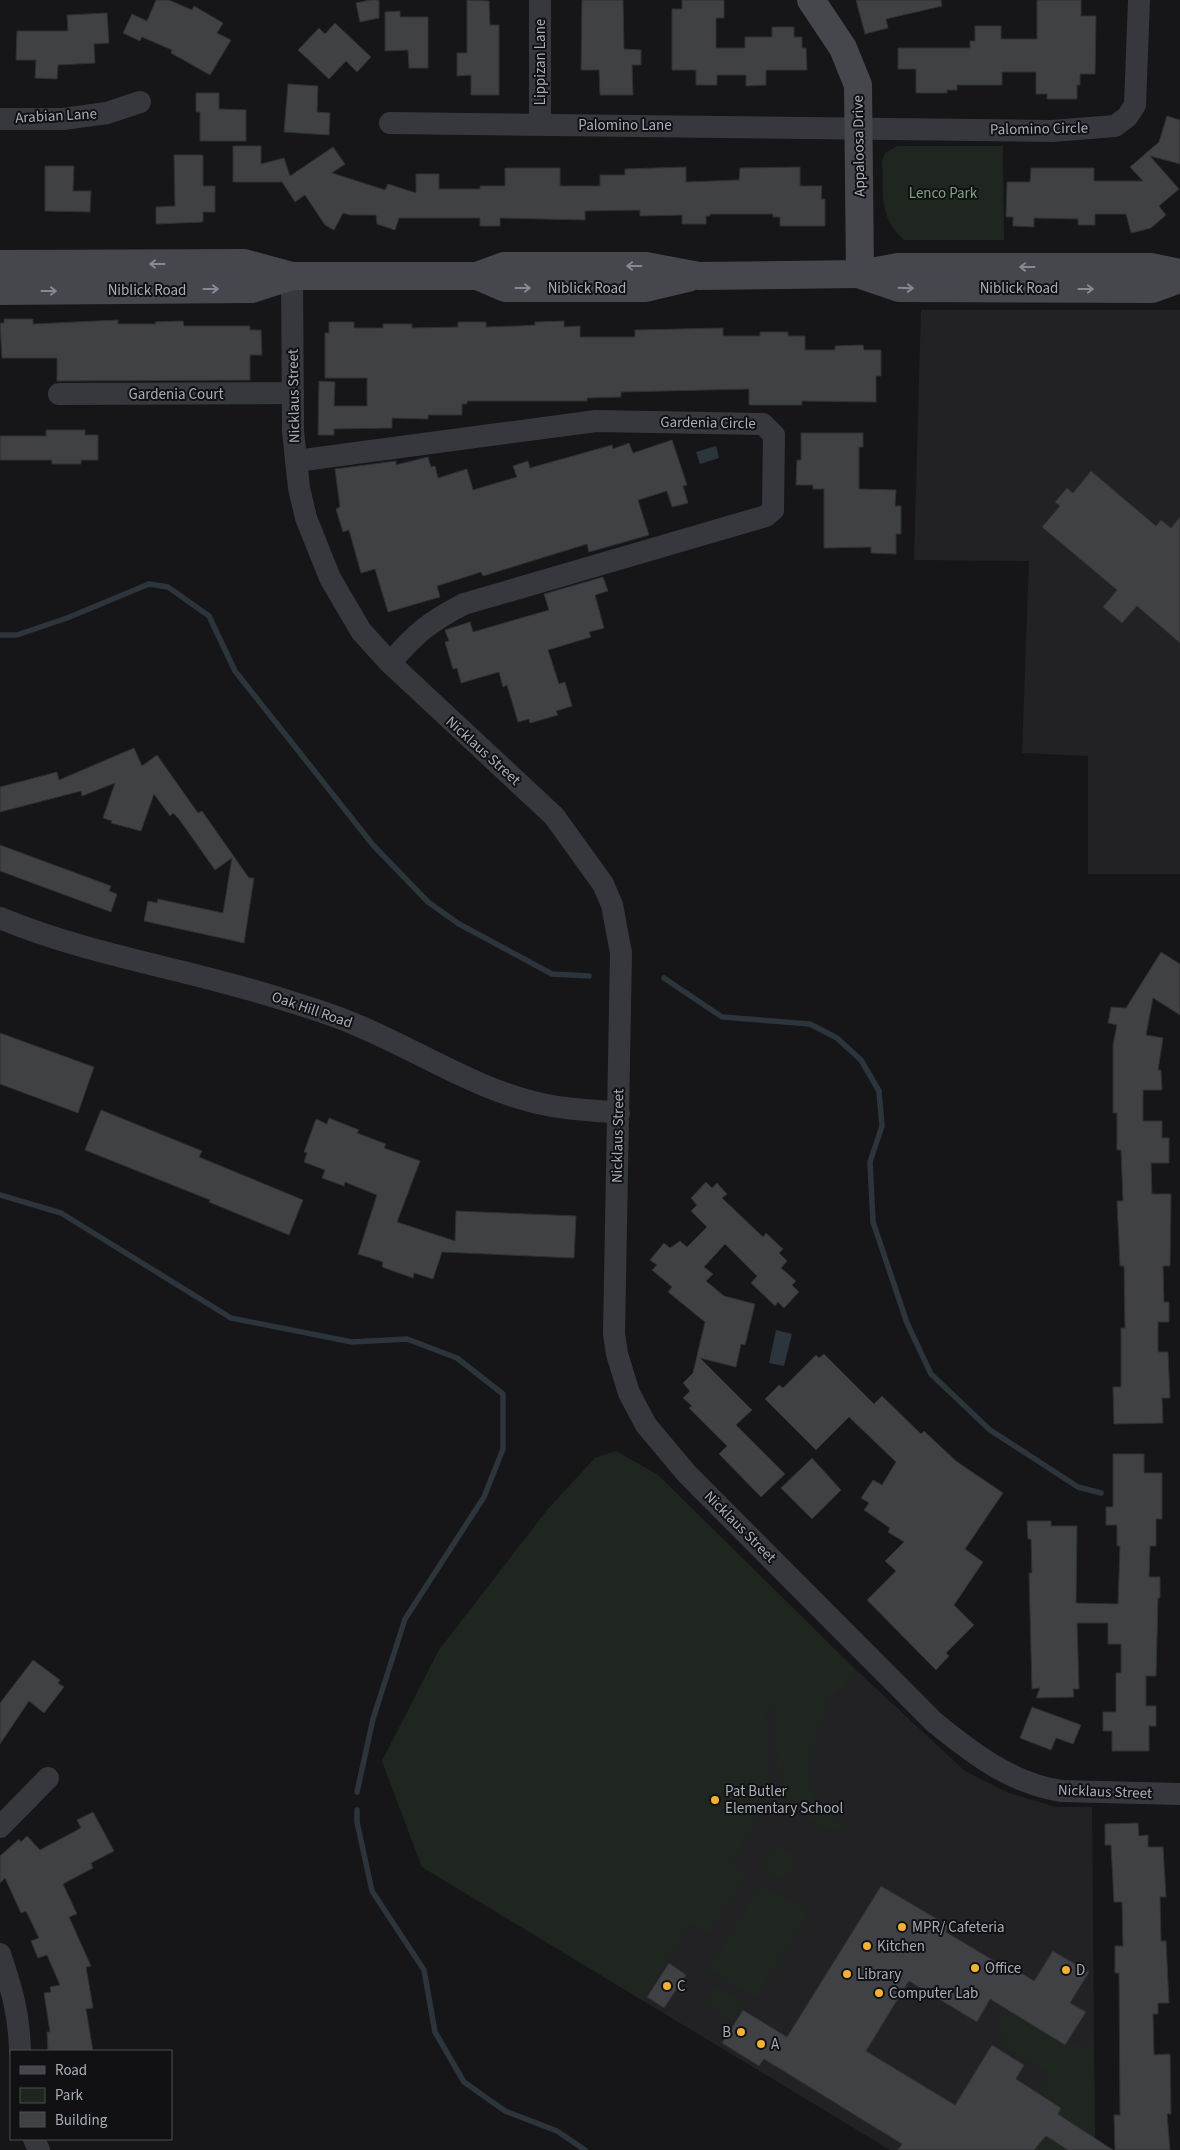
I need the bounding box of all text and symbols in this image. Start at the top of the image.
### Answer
street label: Lippizan Lane [530,19,551,105]
street label: Appaloosa Drive [848,95,870,197]
street label: Arabian Lane [15,103,97,129]
street label: Palomino Lane [578,115,672,136]
street label: Palomino Circle [990,118,1088,140]
park label: Lenco Park [909,183,978,204]
one-way arrow [149,259,166,269]
one-way arrow [626,261,642,271]
one-way arrow [1019,262,1036,272]
street label: Niblick Road [548,278,626,299]
street label: Niblick Road [980,278,1058,299]
street label: Niblick Road [108,280,186,301]
one-way arrow [514,283,531,293]
one-way arrow [898,283,914,292]
one-way arrow [1078,284,1094,294]
one-way arrow [203,285,219,294]
one-way arrow [40,286,56,296]
street label: Nicklaus Street [283,349,305,443]
street label: Gardenia Court [128,384,224,405]
street label: Gardenia Circle [660,412,756,434]
street label: Nicklaus Street [441,712,525,790]
street label: Oak Hill Road [269,986,355,1034]
street label: Nicklaus Street [607,1089,629,1183]
street label: Nicklaus Street [699,1486,781,1568]
street label: Nicklaus Street [1058,1780,1152,1804]
place label: Pat Butler Elementary School [725,1781,843,1819]
marker: Pat Butler Elementary School [709,1794,721,1806]
place label: MPR/ Cafeteria [912,1917,1005,1938]
marker: MPR/ Cafeteria [896,1921,908,1933]
place label: Kitchen [877,1936,925,1957]
marker: Kitchen [861,1940,873,1952]
place label: Office [985,1958,1021,1979]
place label: D [1076,1960,1085,1981]
marker: Office [969,1962,981,1974]
place label: Library [857,1964,901,1985]
marker: D [1060,1964,1072,1976]
marker: Library [841,1968,853,1980]
place label: C [677,1976,686,1997]
marker: C [661,1980,673,1992]
place label: Computer Lab [889,1983,978,2004]
marker: Computer Lab [873,1987,885,1999]
place label: B [722,2022,731,2043]
marker: B [735,2026,747,2038]
place label: A [771,2034,780,2055]
marker: A [755,2038,767,2050]
legend [10,2050,172,2140]
text: Road [55,2060,87,2081]
text: Park [55,2085,84,2106]
text: Building [55,2110,108,2131]

